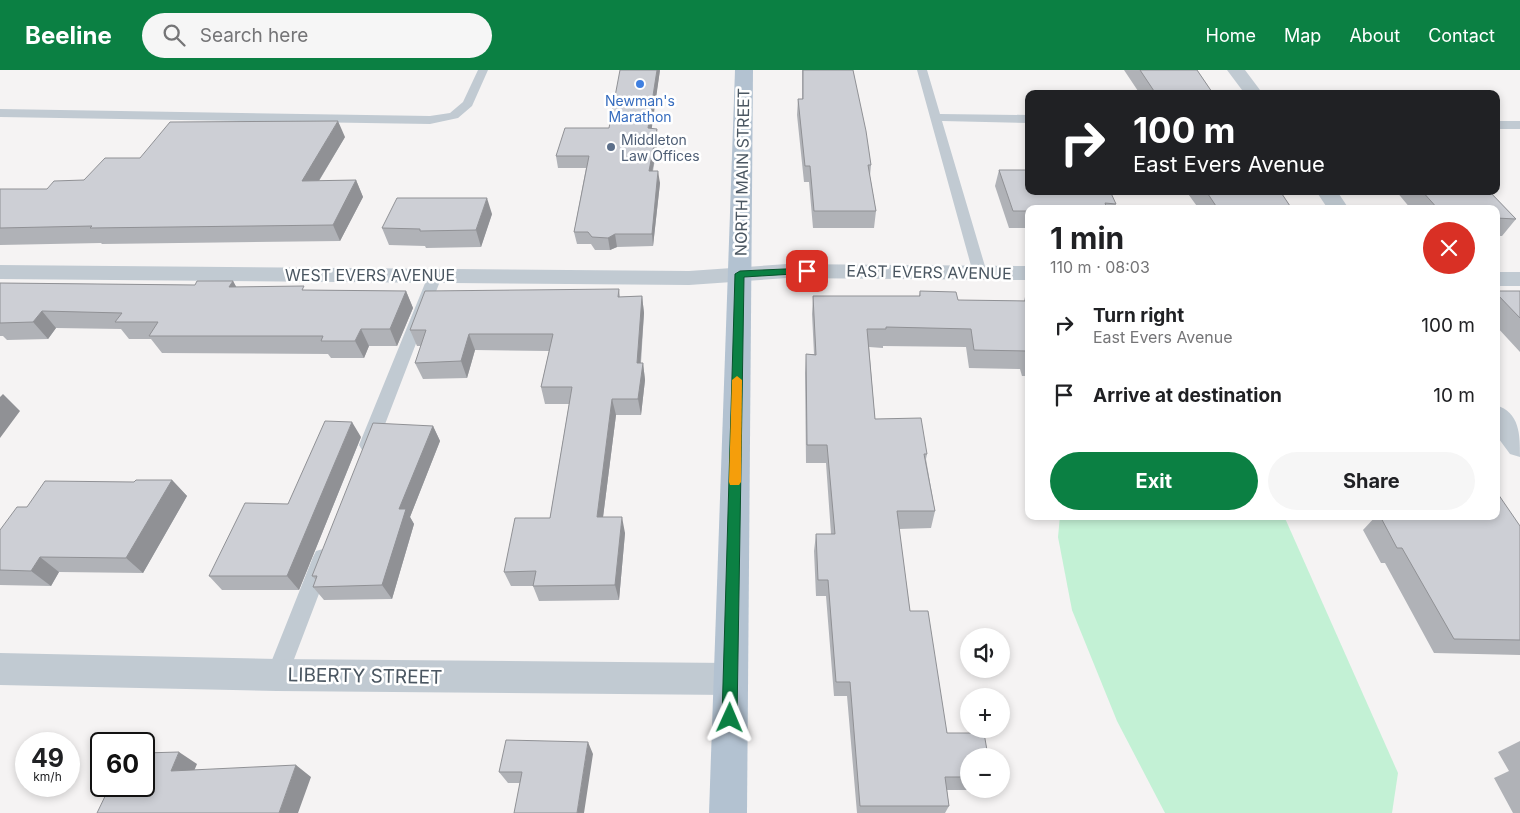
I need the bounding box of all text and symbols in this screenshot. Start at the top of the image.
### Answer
search box [142,13,492,58]
text: Beeline [25,21,112,50]
icon: search [160,21,188,49]
text: Search here [200,24,308,47]
text: Home [1206,25,1256,46]
text: Map [1284,25,1321,46]
text: About [1349,25,1400,46]
text: Contact [1428,25,1495,46]
marker: Newman's Marathon [634,78,646,90]
street label: NORTH MAIN STREET [731,88,753,256]
place label: Newman's Marathon [605,92,675,125]
text: 100 m [1133,109,1236,151]
icon: right [1050,110,1115,175]
place label: Middleton Law Offices [621,131,700,164]
marker: Middleton Law Offices [605,141,617,153]
text: East Evers Avenue [1133,151,1325,177]
text: 1 min [1050,220,1124,256]
button: close [1423,222,1475,274]
pin [786,250,828,292]
icon: arrive [793,257,821,285]
text: 110 m · 08:03 [1050,257,1150,277]
street label: EAST EVERS AVENUE [846,261,1012,283]
street label: WEST EVERS AVENUE [285,265,455,285]
text: Turn right [1093,304,1184,327]
icon: right [1050,311,1078,339]
text: 100 m [1421,314,1475,337]
text: East Evers Avenue [1093,327,1233,347]
icon: arrive [1050,381,1078,409]
text: Arrive at destination [1093,384,1282,407]
text: 10 m [1433,384,1475,407]
button: Exit [1050,452,1258,510]
button: Share [1268,452,1475,510]
map controls [960,628,1010,798]
button: sound [960,628,1010,678]
street label: LIBERTY STREET [288,663,442,689]
button: + [960,688,1010,738]
position arrow [703,691,755,743]
speed limit sign: 60 [90,732,155,797]
text: 49 [31,743,64,773]
button: − [960,748,1010,798]
text: km/h [33,769,62,784]

